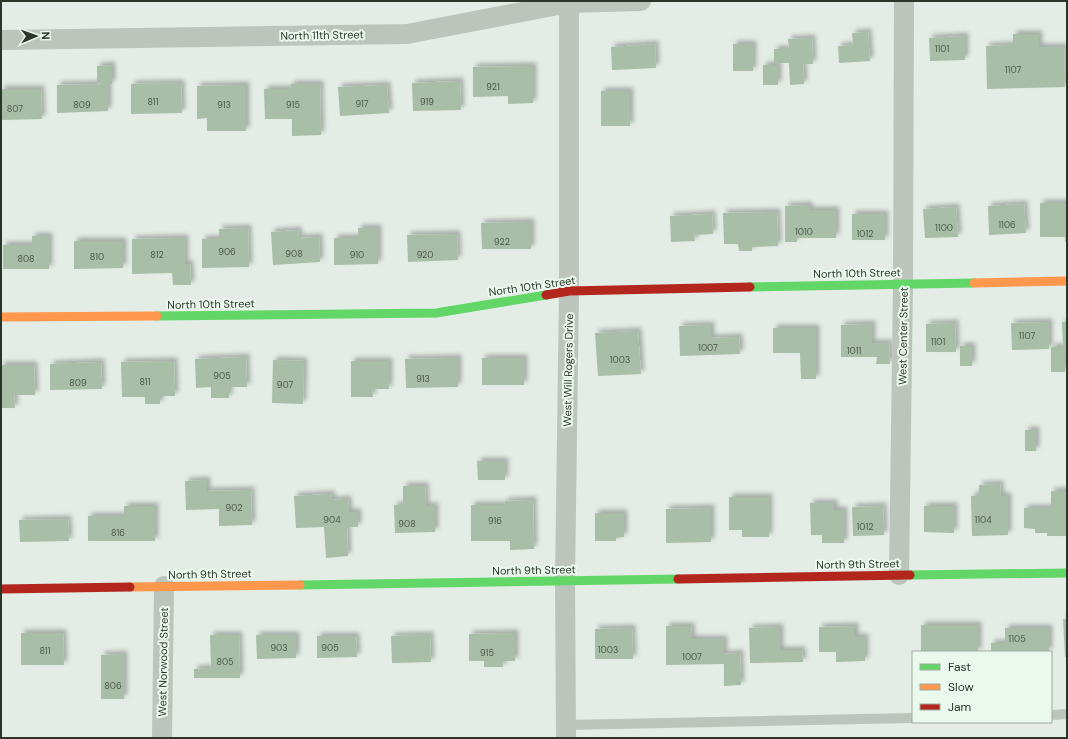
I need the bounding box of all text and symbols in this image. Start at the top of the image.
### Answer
north arrow [16,16,56,56]
street label: North 11th Street [280,27,364,43]
text: N [39,31,53,40]
house number: 1101 [935,43,949,55]
house number: 1107 [1005,64,1021,76]
house number: 921 [486,81,500,93]
house number: 811 [148,96,159,108]
house number: 919 [420,96,434,108]
house number: 917 [355,98,369,110]
house number: 809 [73,99,91,111]
house number: 913 [217,99,231,111]
house number: 915 [286,99,300,111]
house number: 807 [7,103,23,115]
house number: 1106 [998,219,1016,231]
house number: 1100 [935,222,953,234]
house number: 1010 [795,226,813,238]
house number: 1012 [857,228,873,240]
house number: 922 [494,236,510,248]
house number: 906 [218,246,236,258]
house number: 908 [285,248,303,260]
house number: 812 [150,249,164,261]
house number: 910 [350,249,364,261]
house number: 920 [417,249,433,261]
house number: 810 [90,251,104,263]
house number: 808 [17,253,35,265]
street label: North 10th Street [813,265,901,281]
street label: North 10th Street [488,273,576,299]
street label: West Center Street [895,287,911,385]
street label: North 10th Street [167,296,255,312]
street label: West Will Rogers Drive [560,313,576,427]
house number: 1107 [1019,330,1035,342]
house number: 1101 [931,336,945,348]
house number: 1007 [698,342,718,354]
house number: 1011 [847,345,861,357]
house number: 1003 [610,354,630,366]
house number: 905 [213,370,231,382]
house number: 913 [416,373,430,385]
house number: 811 [140,376,151,388]
house number: 809 [69,377,87,389]
house number: 907 [277,379,293,391]
house number: 902 [226,502,242,514]
house number: 904 [323,514,341,526]
house number: 1104 [974,514,992,526]
house number: 916 [488,515,502,527]
house number: 908 [398,518,416,530]
house number: 1012 [857,521,873,533]
house number: 816 [111,527,125,539]
street label: North 9th Street [816,556,900,572]
street label: North 9th Street [492,562,576,578]
street label: North 9th Street [168,566,252,582]
street label: West Norwood Street [155,607,171,717]
house number: 1105 [1008,633,1026,645]
house number: 903 [270,642,288,654]
house number: 905 [321,642,339,654]
house number: 1003 [598,644,618,656]
house number: 811 [40,645,51,657]
house number: 915 [480,647,494,659]
house number: 1007 [682,651,702,663]
legend [912,651,1052,723]
house number: 805 [216,656,234,668]
text: Fast [948,659,971,675]
text: Slow [948,679,974,695]
house number: 806 [104,680,122,692]
text: Jam [948,699,971,715]

